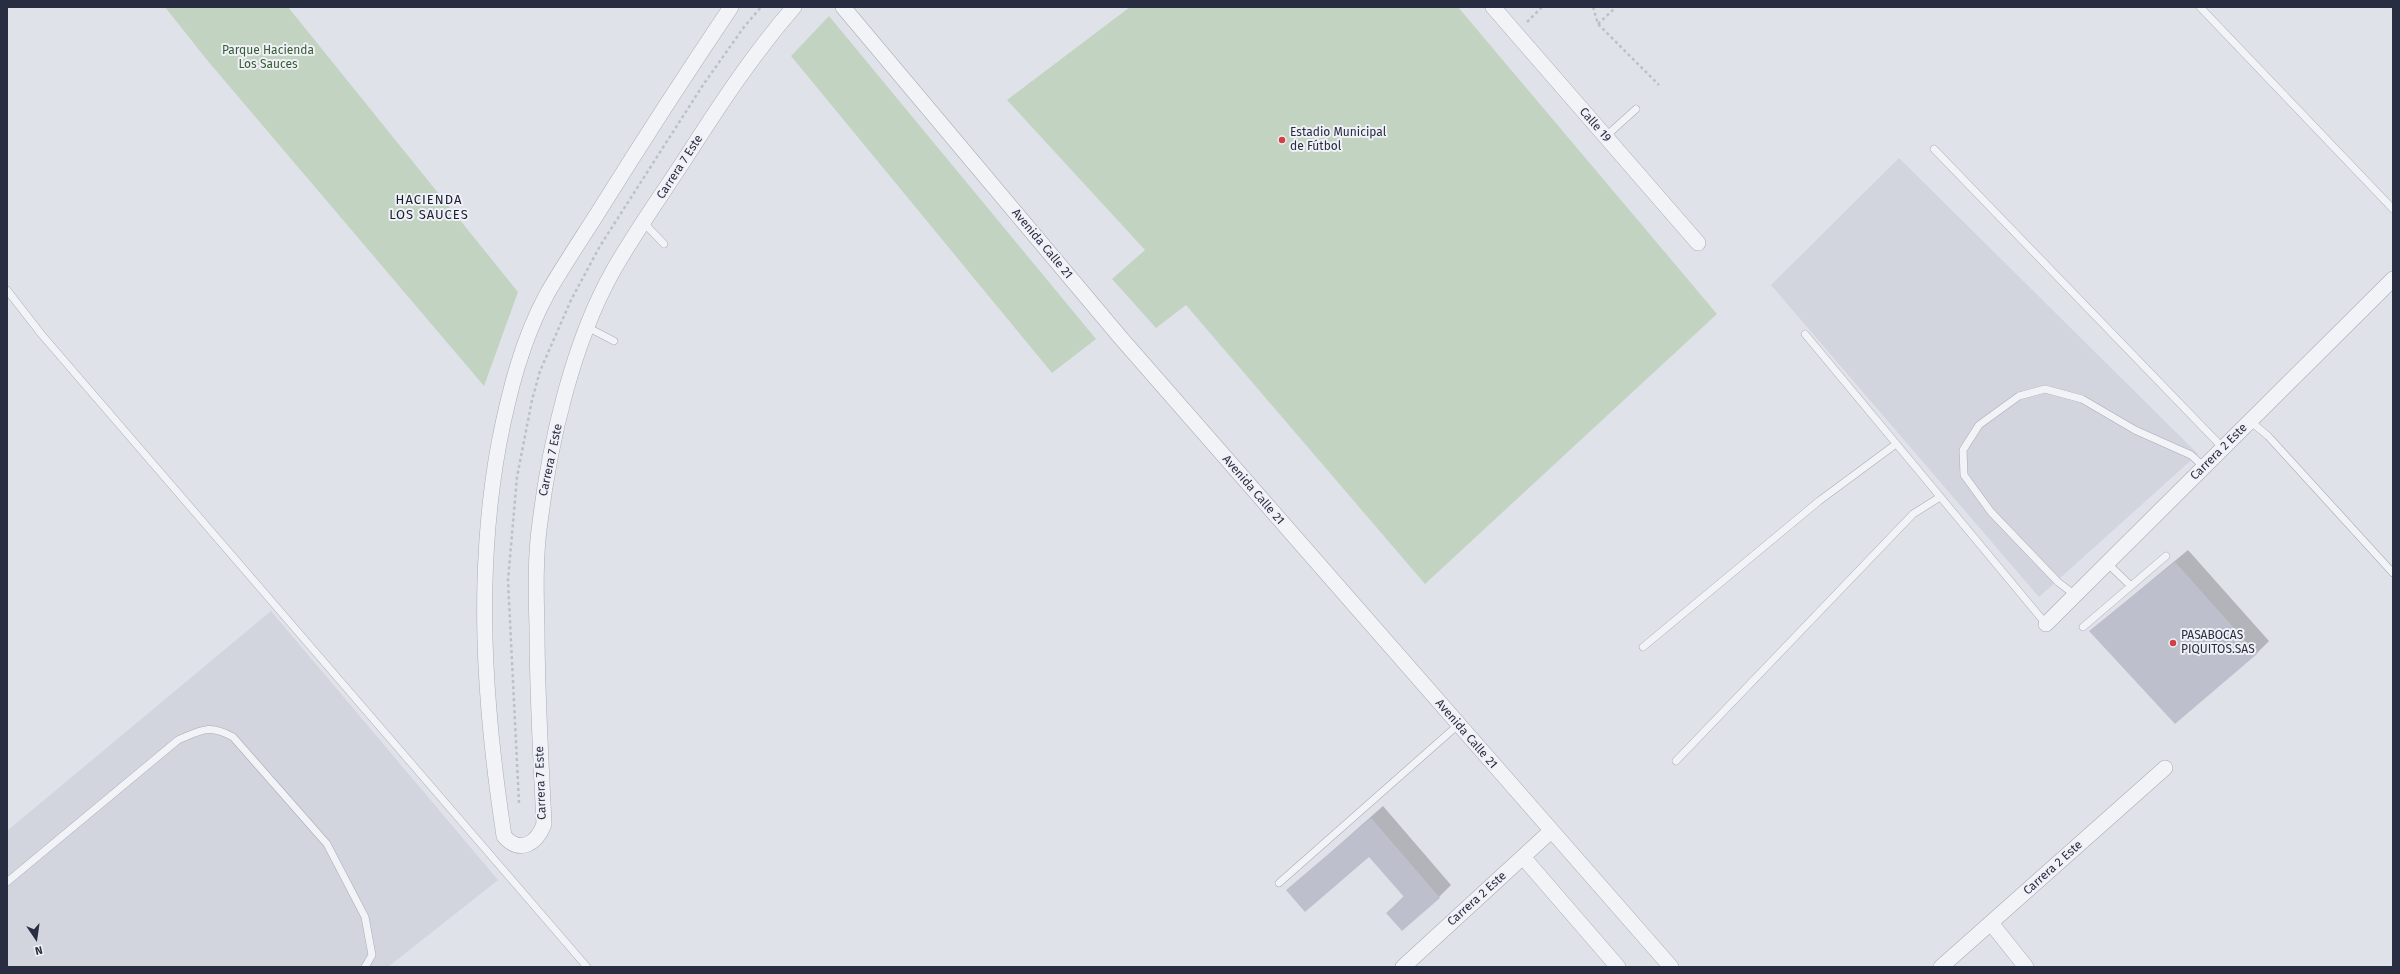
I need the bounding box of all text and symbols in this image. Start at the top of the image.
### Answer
park label: Parque Hacienda Los Sauces [222,44,314,72]
street label: Calle 19 [1576,105,1614,145]
place label: Estadio Municipal de Fútbol [1290,126,1386,154]
street label: Carrera 7 Este [654,132,706,202]
marker: Estadio Municipal de Fútbol [1277,135,1287,145]
district label: HACIENDA LOS SAUCES [389,192,469,223]
street label: Avenida Calle 21 [1008,206,1076,282]
street label: Carrera 2 Este [2188,421,2250,483]
street label: Carrera 7 Este [536,422,566,498]
street label: Avenida Calle 21 [1219,452,1287,528]
place label: PASABOCAS PIQUITOS.SAS [2181,629,2255,657]
marker: PASABOCAS PIQUITOS.SAS [2168,638,2178,648]
street label: Avenida Calle 21 [1432,696,1500,772]
street label: Carrera 7 Este [533,746,549,820]
street label: Carrera 2 Este [2021,838,2085,898]
street label: Carrera 2 Este [1445,869,1509,929]
north arrow [16,918,56,958]
text: N [34,943,44,957]

